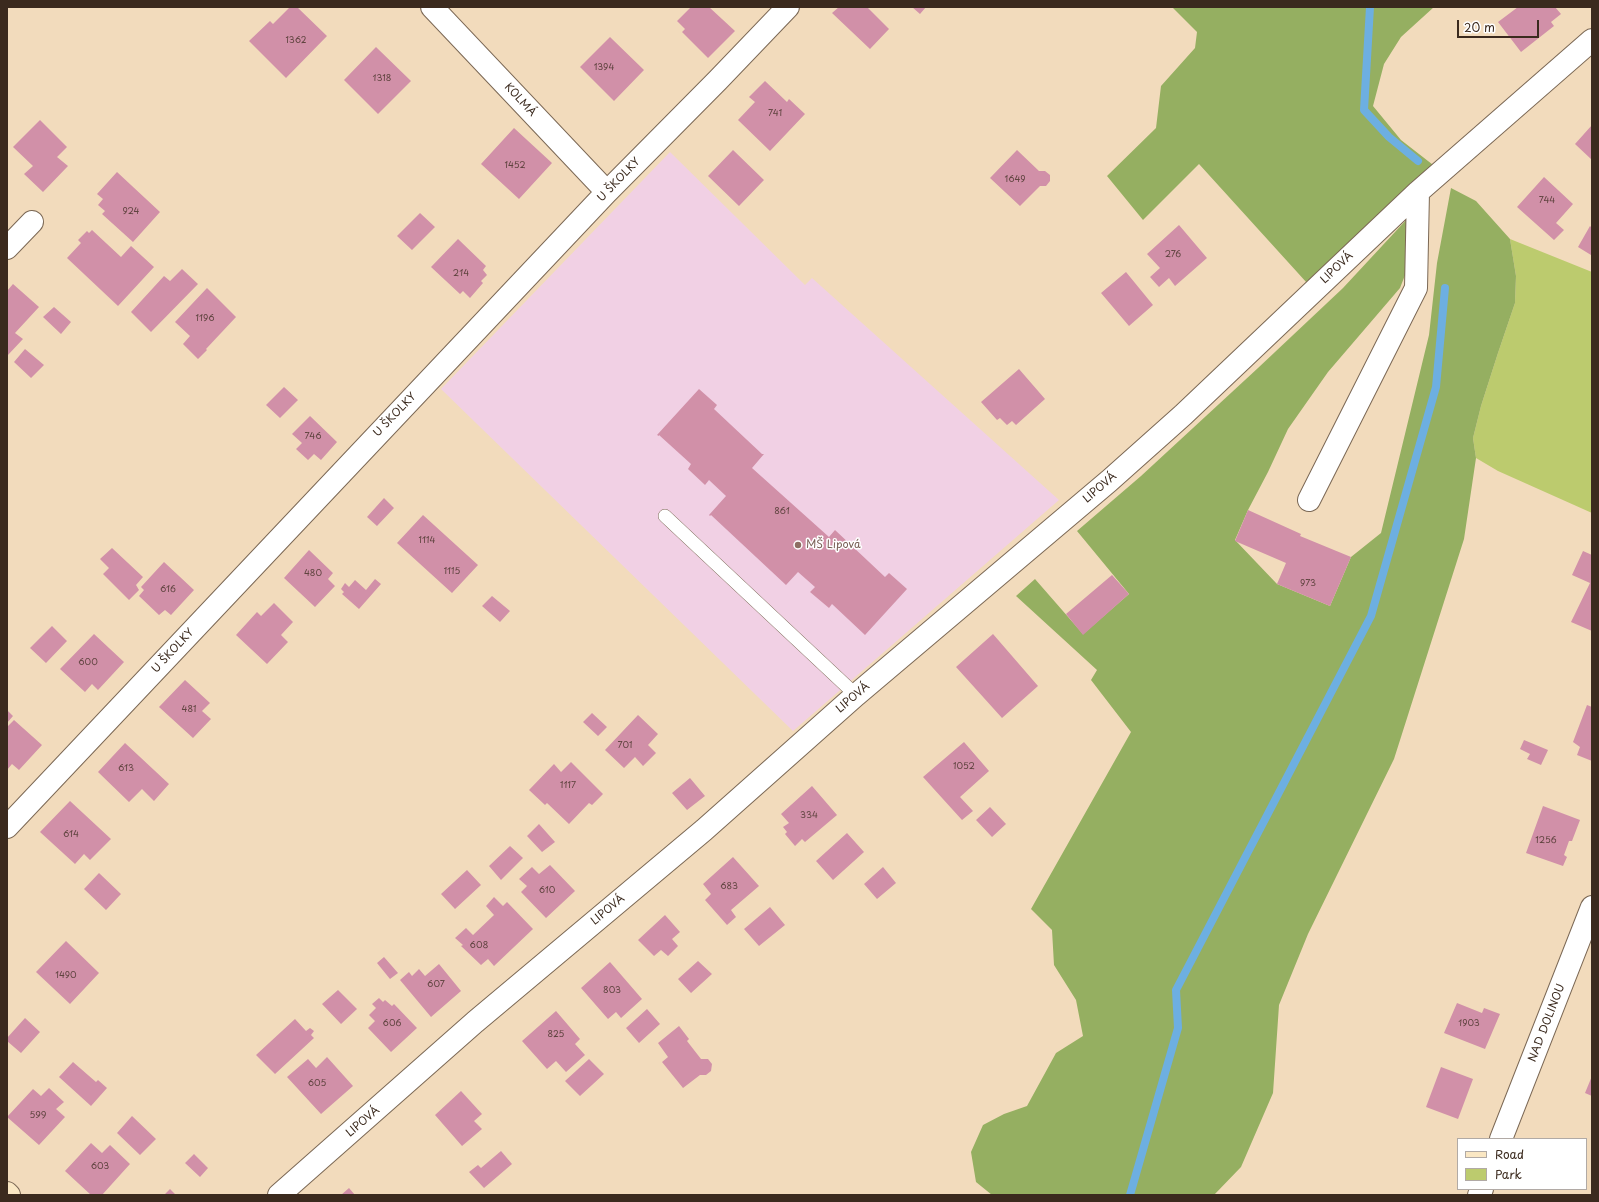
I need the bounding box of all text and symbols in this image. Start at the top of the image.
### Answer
scale bar [1459,12,1541,38]
text: 20 m [1464,18,1495,36]
house number: 1362 [285,36,307,46]
house number: 1394 [594,63,614,73]
house number: 1318 [373,74,391,84]
street label: KOLMÁ [501,81,539,119]
house number: 741 [768,109,782,119]
street label: U ŠKOLKY [595,155,643,205]
house number: 1452 [504,161,526,171]
house number: 1649 [1004,175,1026,185]
house number: 744 [1539,196,1555,206]
house number: 924 [122,207,140,217]
street label: LIPOVÁ [1318,249,1356,287]
house number: 276 [1165,250,1181,260]
house number: 214 [453,269,469,279]
house number: 1196 [196,314,214,324]
street label: U ŠKOLKY [371,390,419,440]
house number: 746 [305,432,321,442]
street label: LIPOVÁ [1081,470,1119,506]
house number: 861 [774,507,790,517]
house number: 1114 [419,536,435,546]
place label: MŠ Lipová [806,538,861,552]
marker: MŠ Lipová [793,540,803,550]
house number: 1115 [444,567,460,577]
house number: 480 [304,569,322,579]
house number: 973 [1300,579,1316,589]
house number: 616 [160,585,176,595]
street label: U ŠKOLKY [149,626,197,676]
house number: 600 [78,658,98,668]
street label: LIPOVÁ [834,680,872,716]
house number: 481 [182,705,196,715]
house number: 701 [618,741,632,751]
house number: 1052 [953,762,975,772]
house number: 613 [118,764,134,774]
house number: 1117 [560,781,576,791]
house number: 334 [800,811,818,821]
house number: 614 [63,830,79,840]
house number: 1256 [1535,836,1557,846]
house number: 683 [720,882,738,892]
house number: 610 [539,886,555,896]
street label: LIPOVÁ [588,892,628,928]
house number: 608 [470,941,488,951]
house number: 1490 [55,971,77,981]
house number: 607 [427,980,445,990]
street label: NAD DOLINOU [1526,982,1568,1064]
house number: 803 [603,986,621,996]
house number: 606 [383,1019,401,1029]
house number: 1903 [1458,1019,1480,1029]
house number: 825 [548,1030,564,1040]
house number: 605 [308,1079,326,1089]
street label: LIPOVÁ [344,1104,382,1140]
house number: 599 [30,1111,46,1121]
legend [1457,1138,1587,1190]
text: Road [1495,1145,1524,1163]
house number: 603 [91,1162,109,1172]
text: Park [1495,1165,1522,1183]

